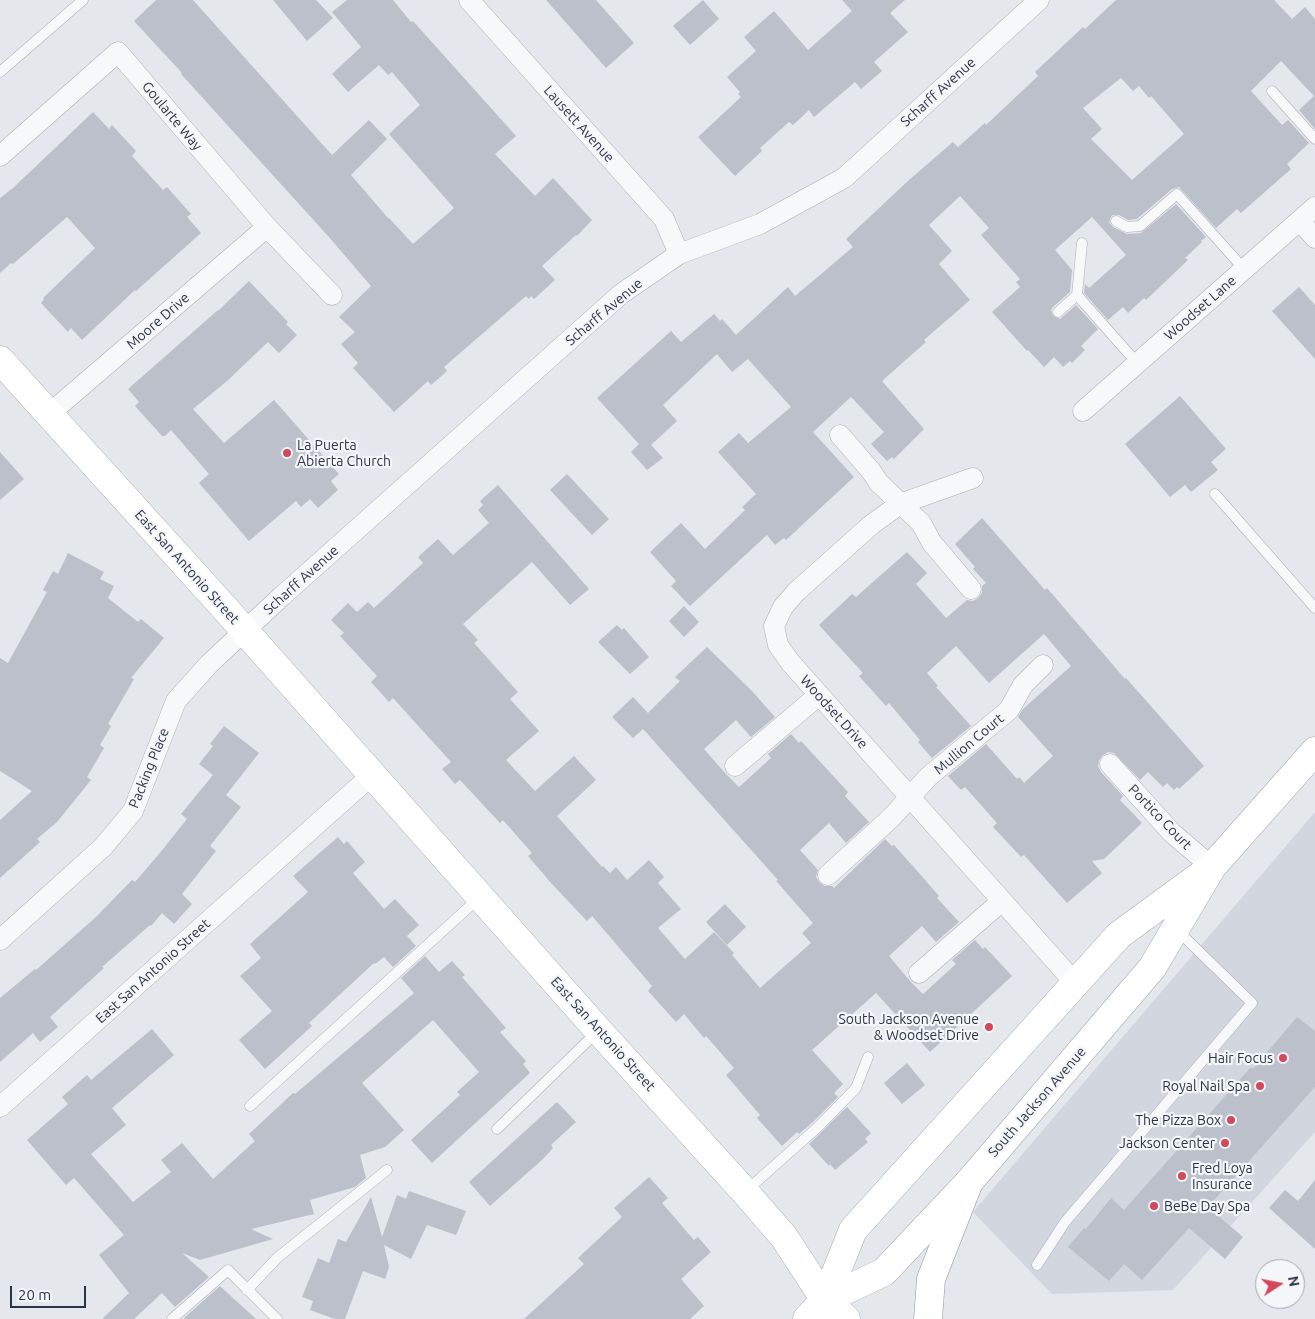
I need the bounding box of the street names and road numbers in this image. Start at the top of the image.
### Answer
street label: Scharff Avenue [897,54,979,130]
street label: Goularte Way [138,78,206,154]
street label: Lausett Avenue [540,82,618,166]
street label: Woodset Lane [1161,272,1239,344]
street label: Scharff Avenue [562,275,646,349]
street label: Moore Drive [123,289,193,353]
street label: East San Antonio Street [131,506,243,628]
street label: Scharff Avenue [260,542,342,618]
street label: Woodset Drive [797,672,871,752]
street label: Mullion Court [931,710,1007,778]
street label: Packing Place [125,725,173,811]
street label: Portico Court [1125,781,1195,853]
street label: East San Antonio Street [92,915,214,1027]
street label: East San Antonio Street [547,973,659,1095]
street label: South Jackson Avenue [985,1043,1089,1161]

